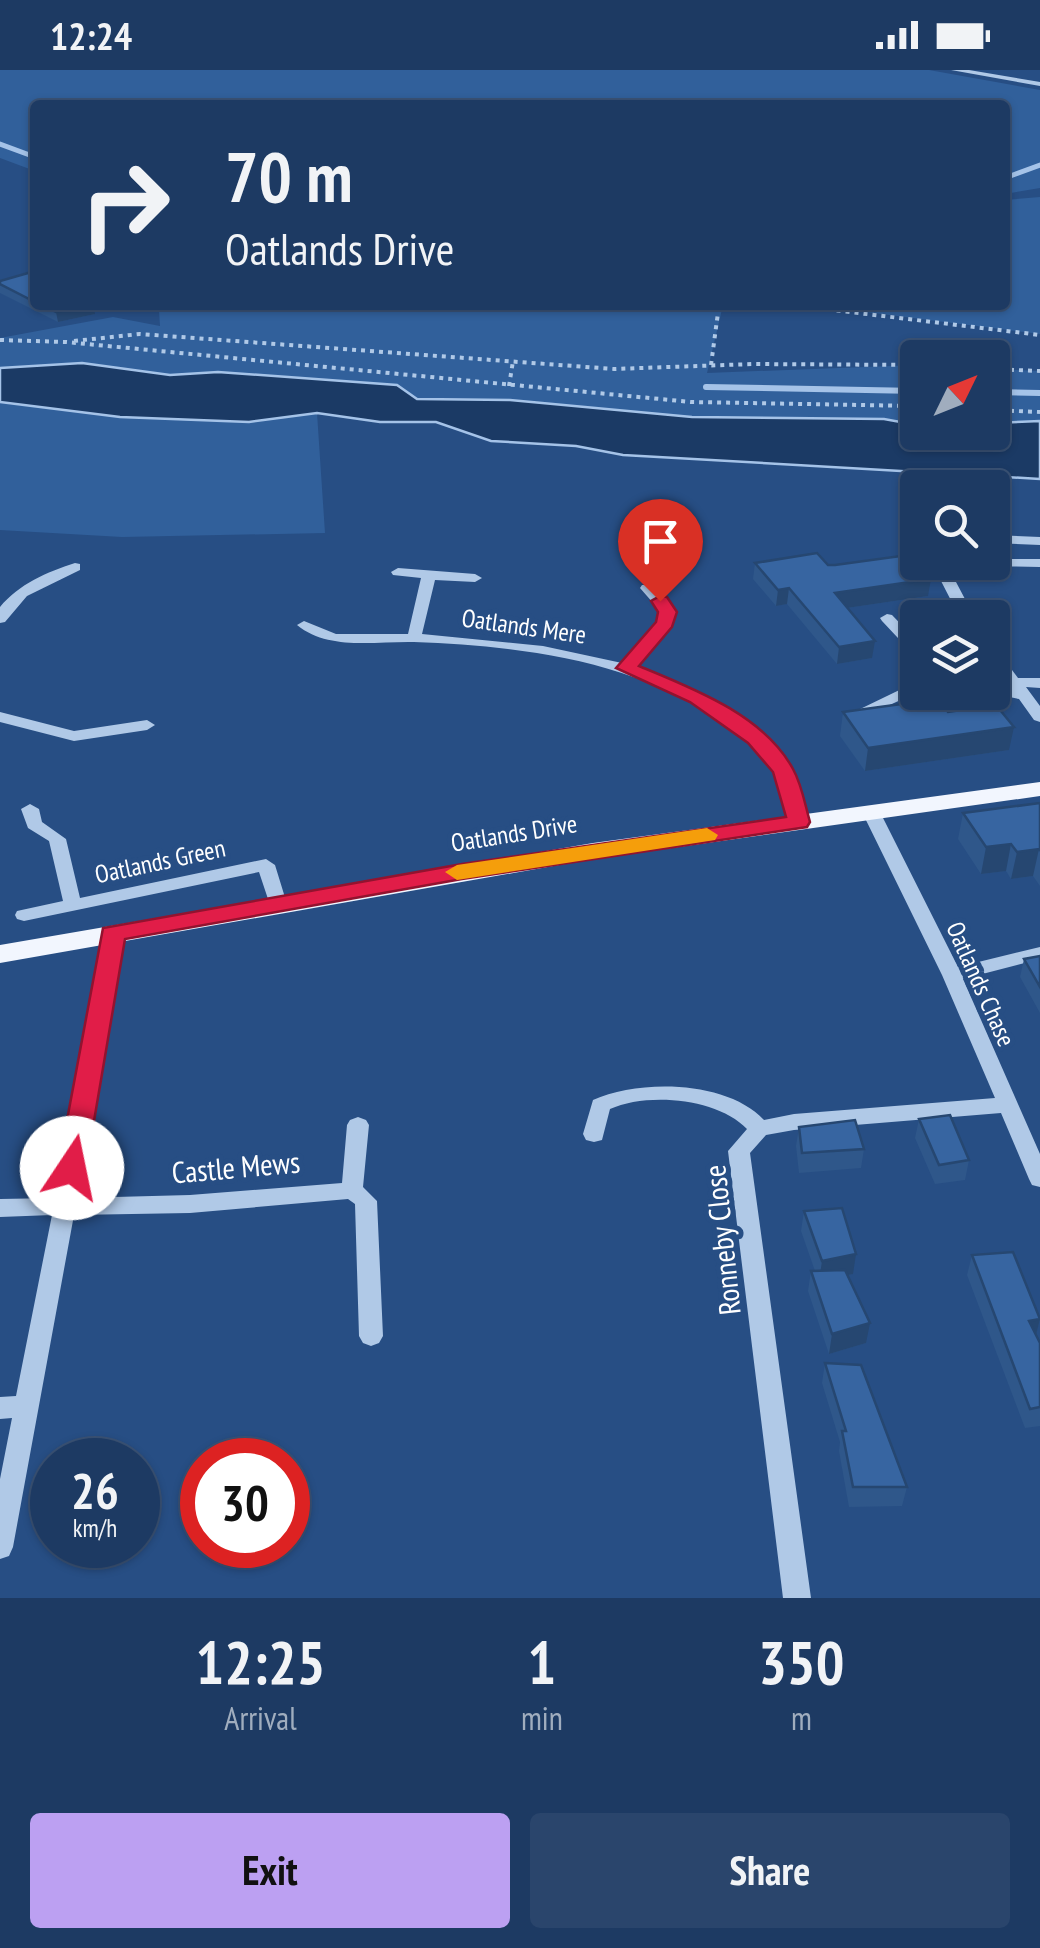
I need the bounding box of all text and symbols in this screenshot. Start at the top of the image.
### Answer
text: 12:24 [50,11,132,60]
text: 70 m [225,131,353,221]
icon: right [60,140,190,270]
text: Oatlands Drive [225,219,454,277]
north arrow [900,340,1010,450]
map controls [900,340,1010,710]
button: search [900,470,1010,580]
pin [618,499,703,602]
icon: arrive [633,514,688,569]
button: layers [900,600,1010,710]
street label: Oatlands Mere [460,601,588,651]
street label: Oatlands Drive [449,807,579,859]
street label: Oatlands Green [92,832,228,890]
street label: Oatlands Chase [939,917,1023,1051]
position arrow [20,1116,124,1220]
street label: Castle Mews [170,1141,302,1192]
street label: Ronneby Close [694,1163,749,1317]
speed limit sign: 30 [180,1438,310,1568]
text: 26 [71,1458,119,1523]
text: km/h [73,1512,117,1544]
text: 12:25 [196,1623,325,1701]
text: 1 [528,1623,556,1701]
text: 350 [758,1623,844,1701]
text: Arrival [224,1697,297,1739]
text: min [521,1697,563,1739]
text: m [791,1697,812,1739]
button: Exit [30,1813,510,1928]
button: Share [530,1813,1010,1928]

